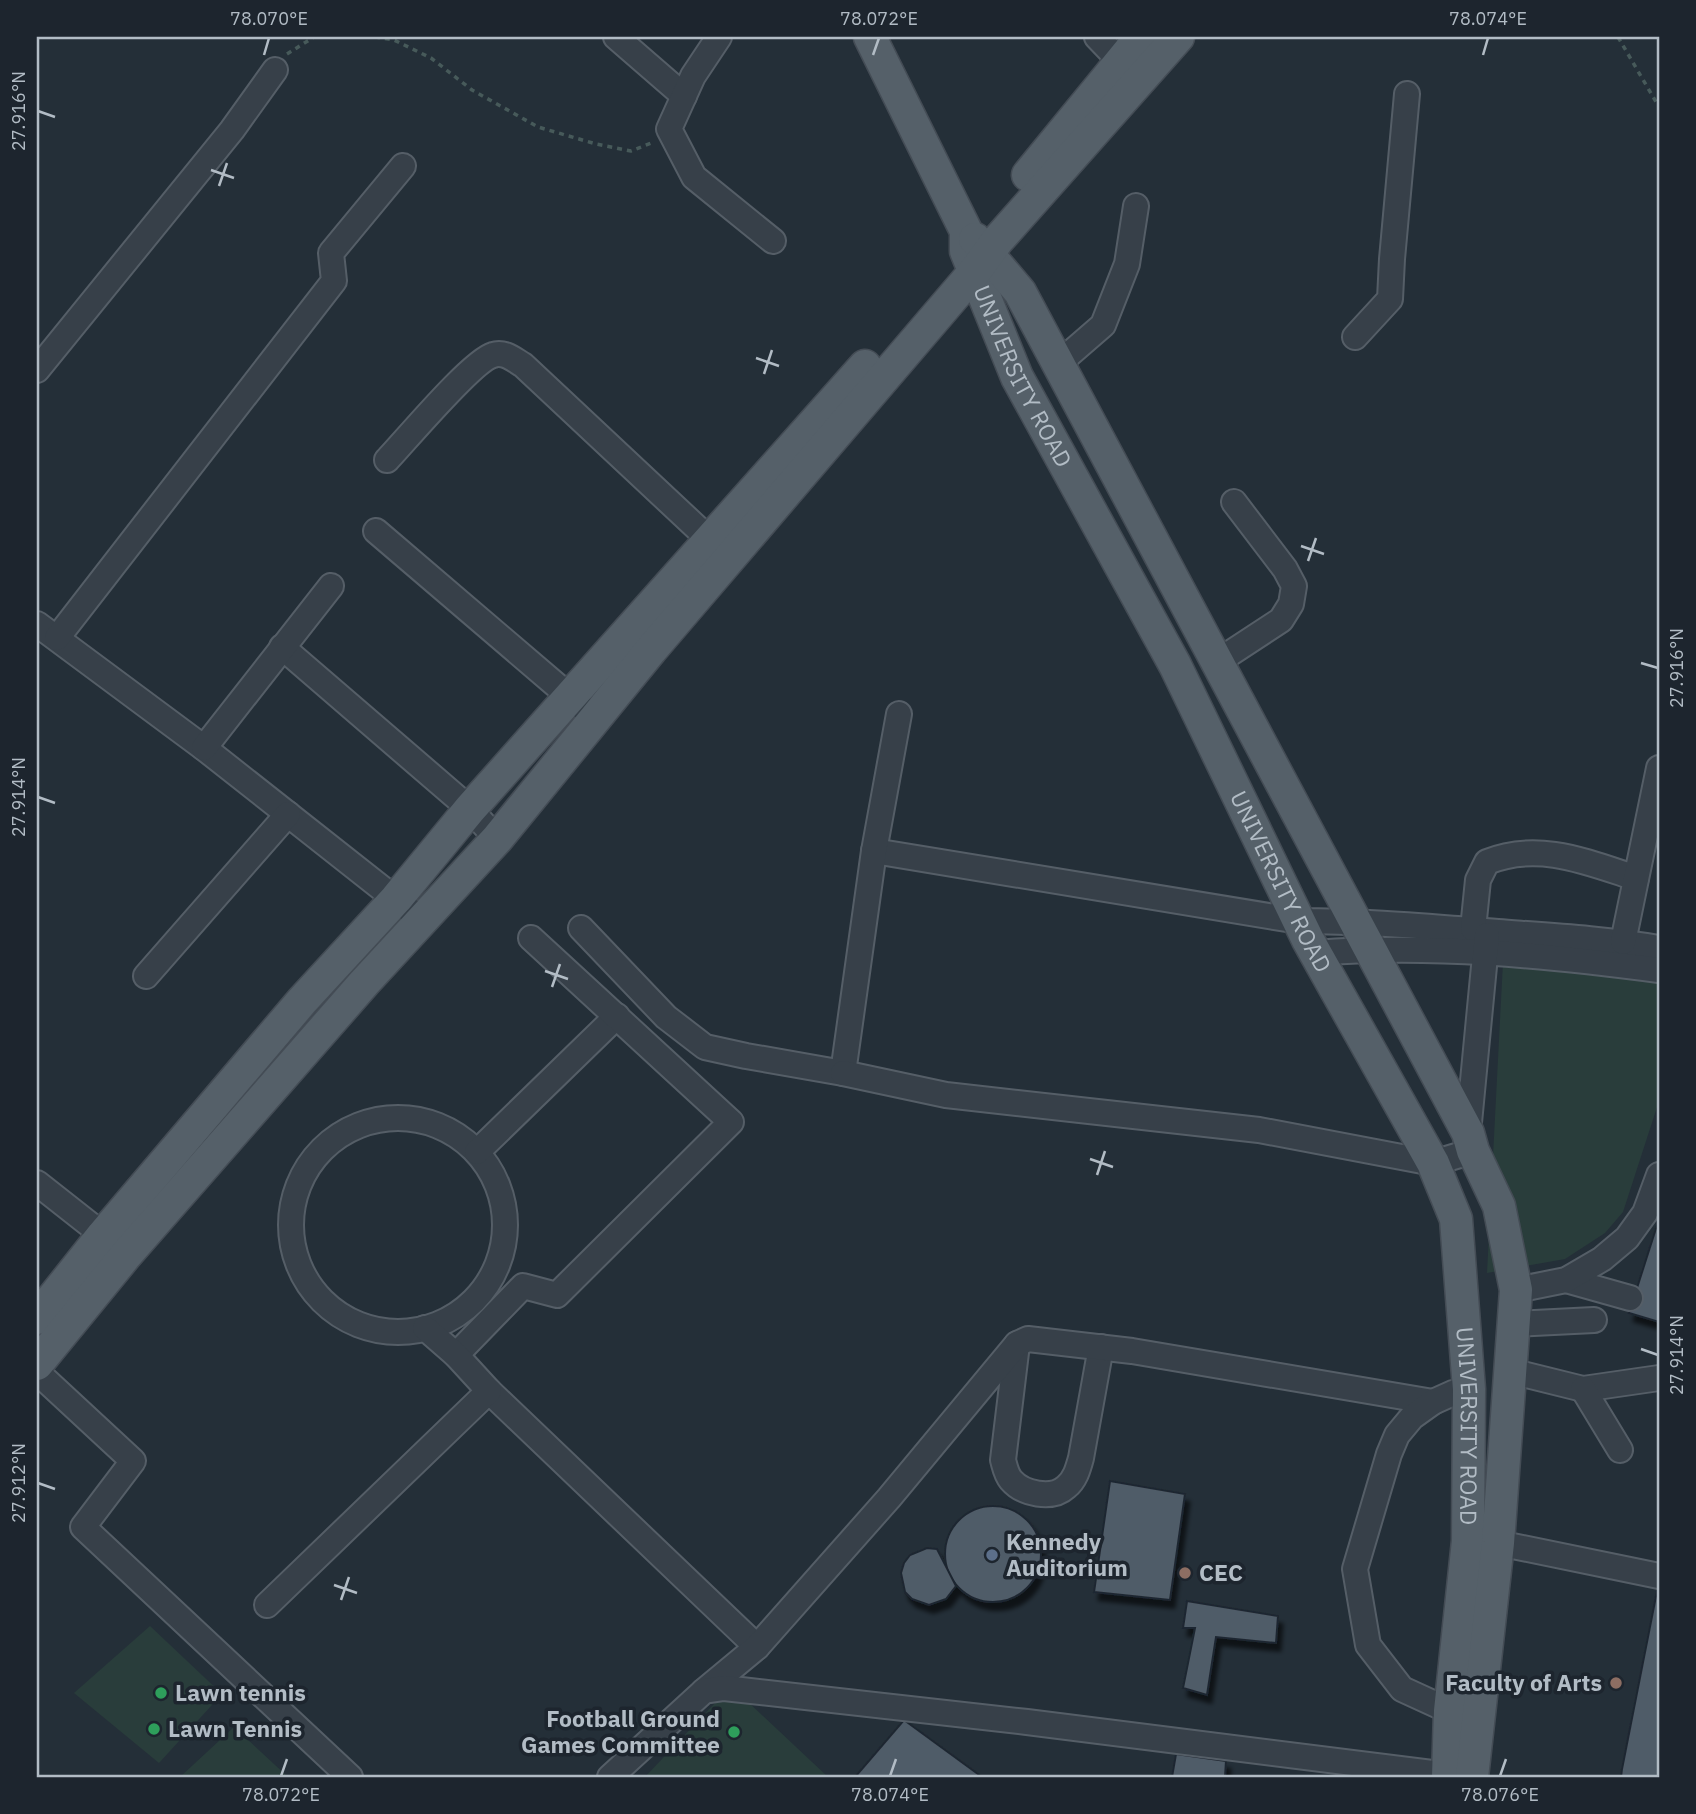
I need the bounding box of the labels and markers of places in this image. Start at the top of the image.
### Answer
place label: Kennedy Auditorium [1006,1526,1128,1582]
marker: Kennedy Auditorium [984,1547,1000,1563]
place label: CEC [1199,1557,1243,1587]
marker: CEC [1177,1565,1193,1581]
place label: Faculty of Arts [1445,1667,1602,1697]
marker: Faculty of Arts [1608,1675,1624,1691]
place label: Lawn tennis [175,1677,306,1707]
marker: Lawn tennis [153,1685,169,1701]
place label: Football Ground Games Committee [521,1703,720,1759]
place label: Lawn Tennis [168,1713,302,1743]
marker: Lawn Tennis [146,1721,162,1737]
marker: Football Ground Games Committee [726,1724,742,1740]

